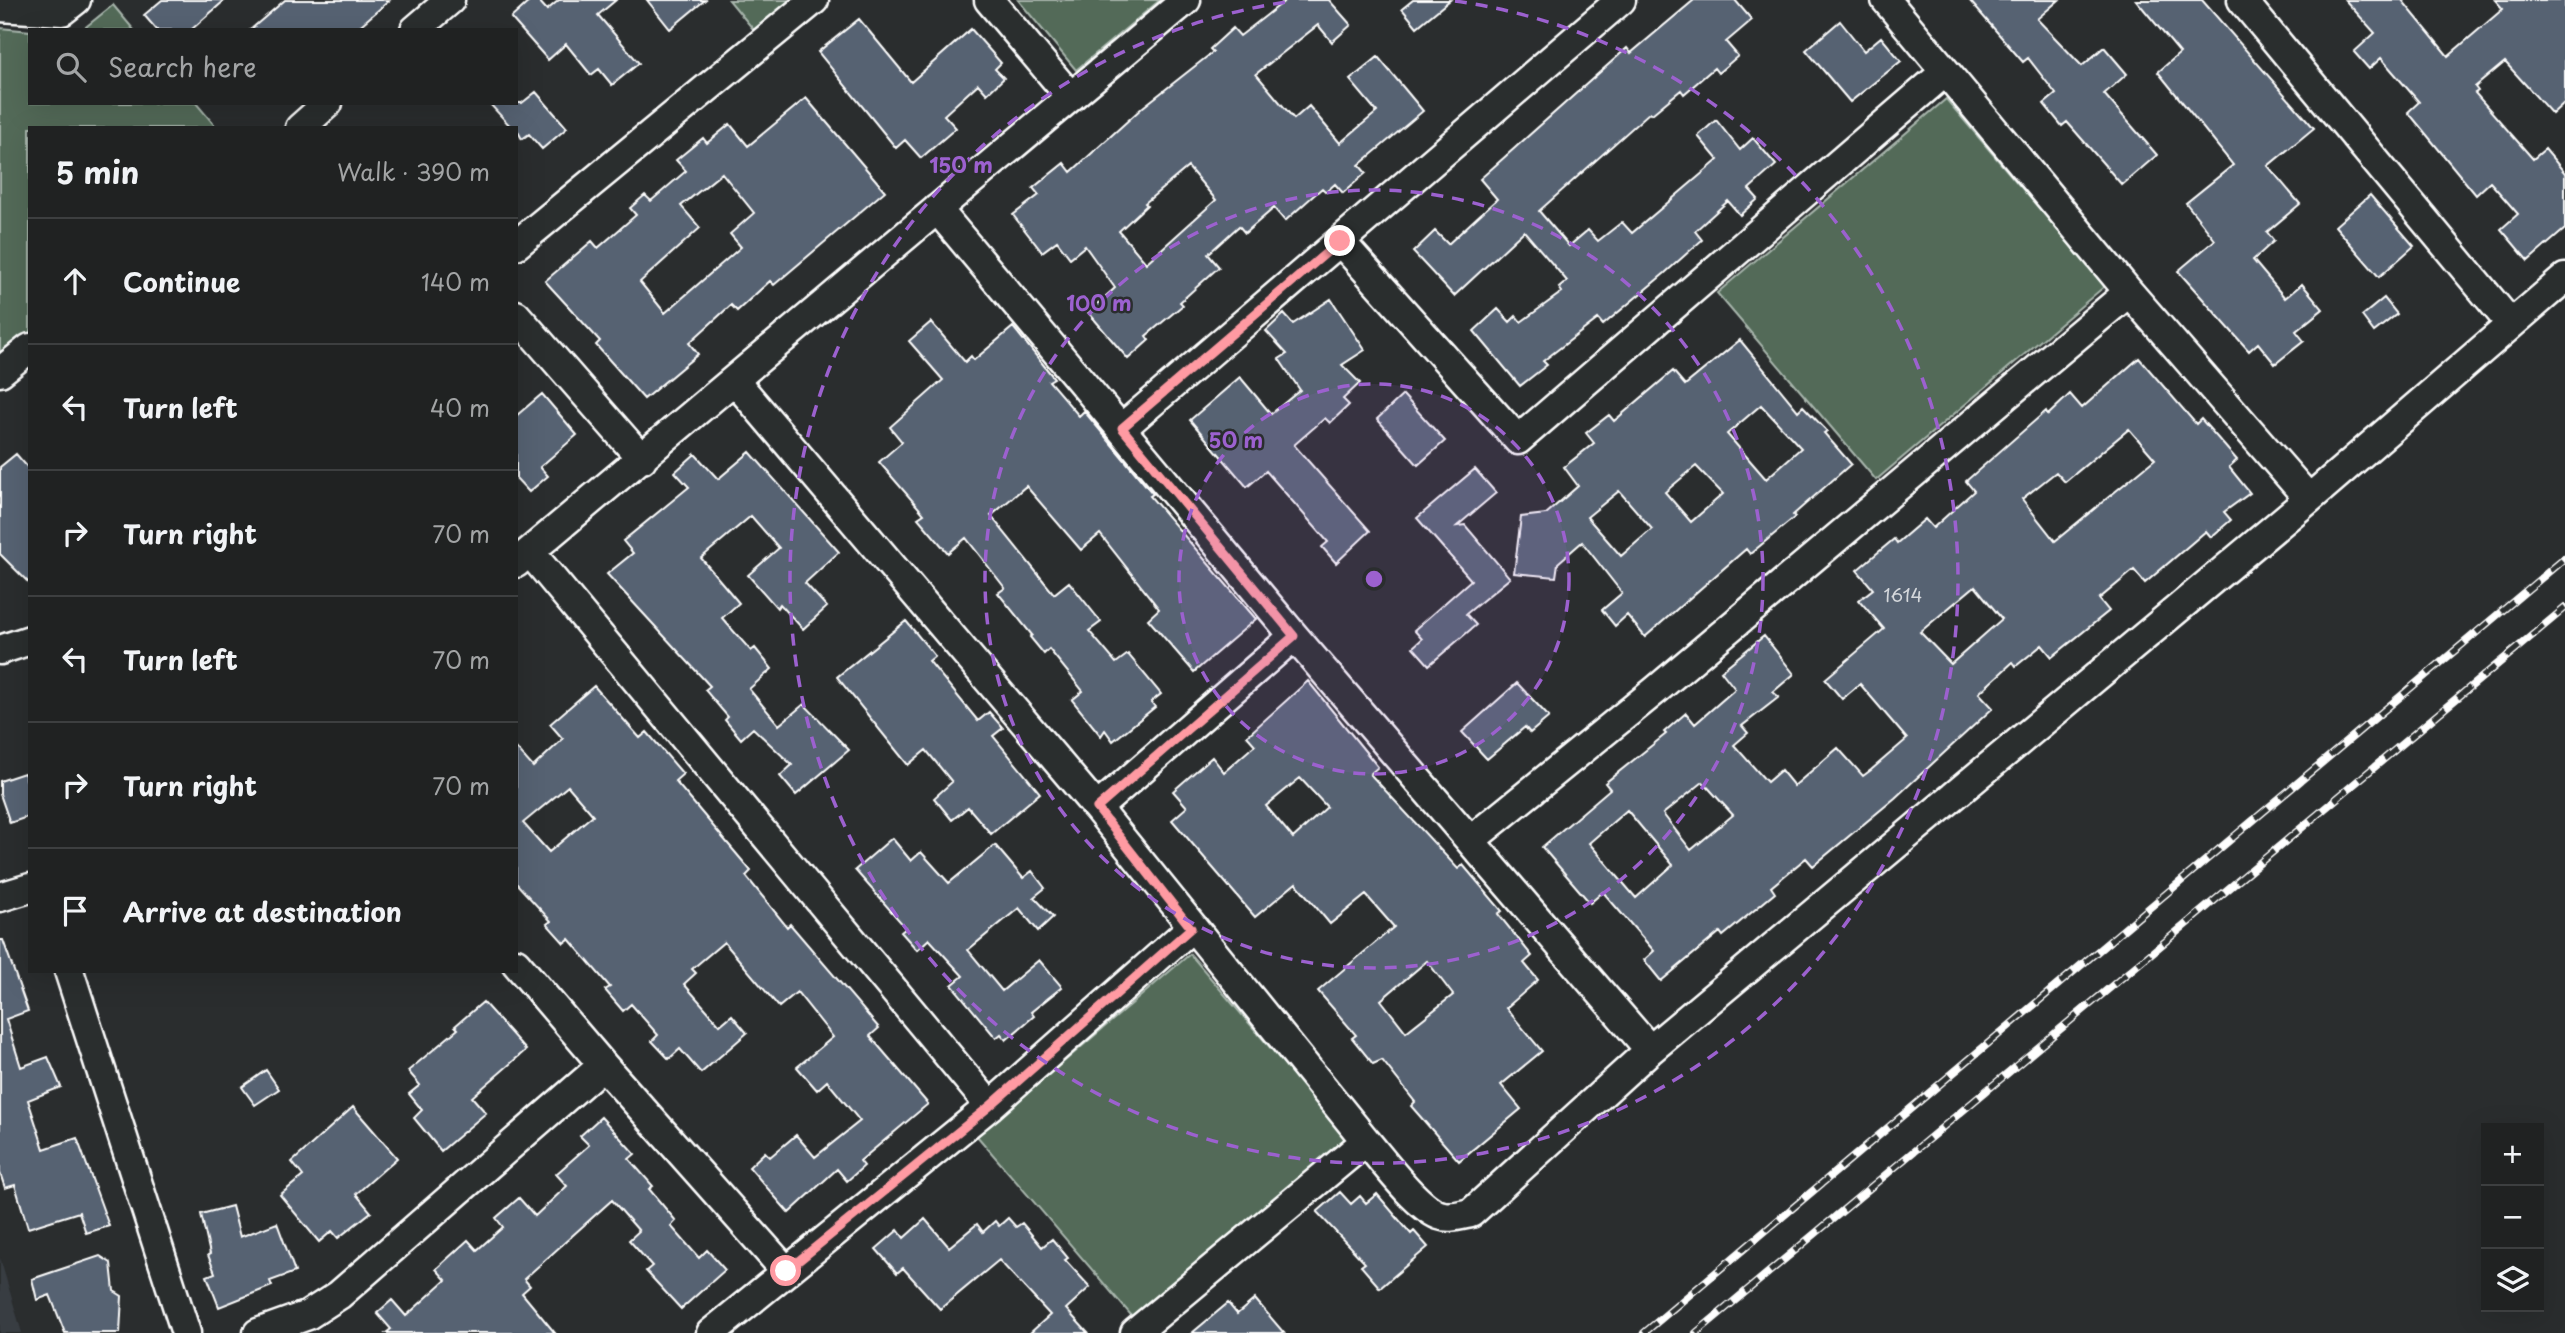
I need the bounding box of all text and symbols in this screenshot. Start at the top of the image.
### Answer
search box [28,28,518,105]
text: Search here [108,47,257,86]
icon: search [52,48,90,86]
text: 150 m [929,148,993,180]
text: 5 min [56,149,139,194]
text: Walk · 390 m [337,154,490,189]
route end [1324,225,1355,256]
icon: ahead [56,262,94,300]
text: Continue [123,262,240,301]
text: 140 m [421,264,490,299]
text: 100 m [1066,286,1132,318]
icon: left [56,388,94,426]
text: Turn left [123,388,238,427]
text: 40 m [430,390,490,425]
text: 50 m [1209,423,1263,455]
icon: right [56,514,94,552]
text: Turn right [123,514,257,553]
text: 70 m [432,516,490,551]
centre of rings [1362,567,1386,591]
house number: 1614 [1883,581,1923,608]
icon: left [56,640,94,678]
text: Turn left [123,640,238,679]
text: 70 m [432,642,490,677]
icon: right [56,766,94,804]
text: Turn right [123,766,257,805]
text: 70 m [432,768,490,803]
icon: arrive [56,892,94,930]
text: Arrive at destination [123,892,402,931]
map controls [2481,1123,2544,1312]
button: + [2481,1123,2544,1186]
button: − [2481,1186,2544,1249]
button: layers [2481,1249,2544,1312]
route start [770,1255,801,1286]

